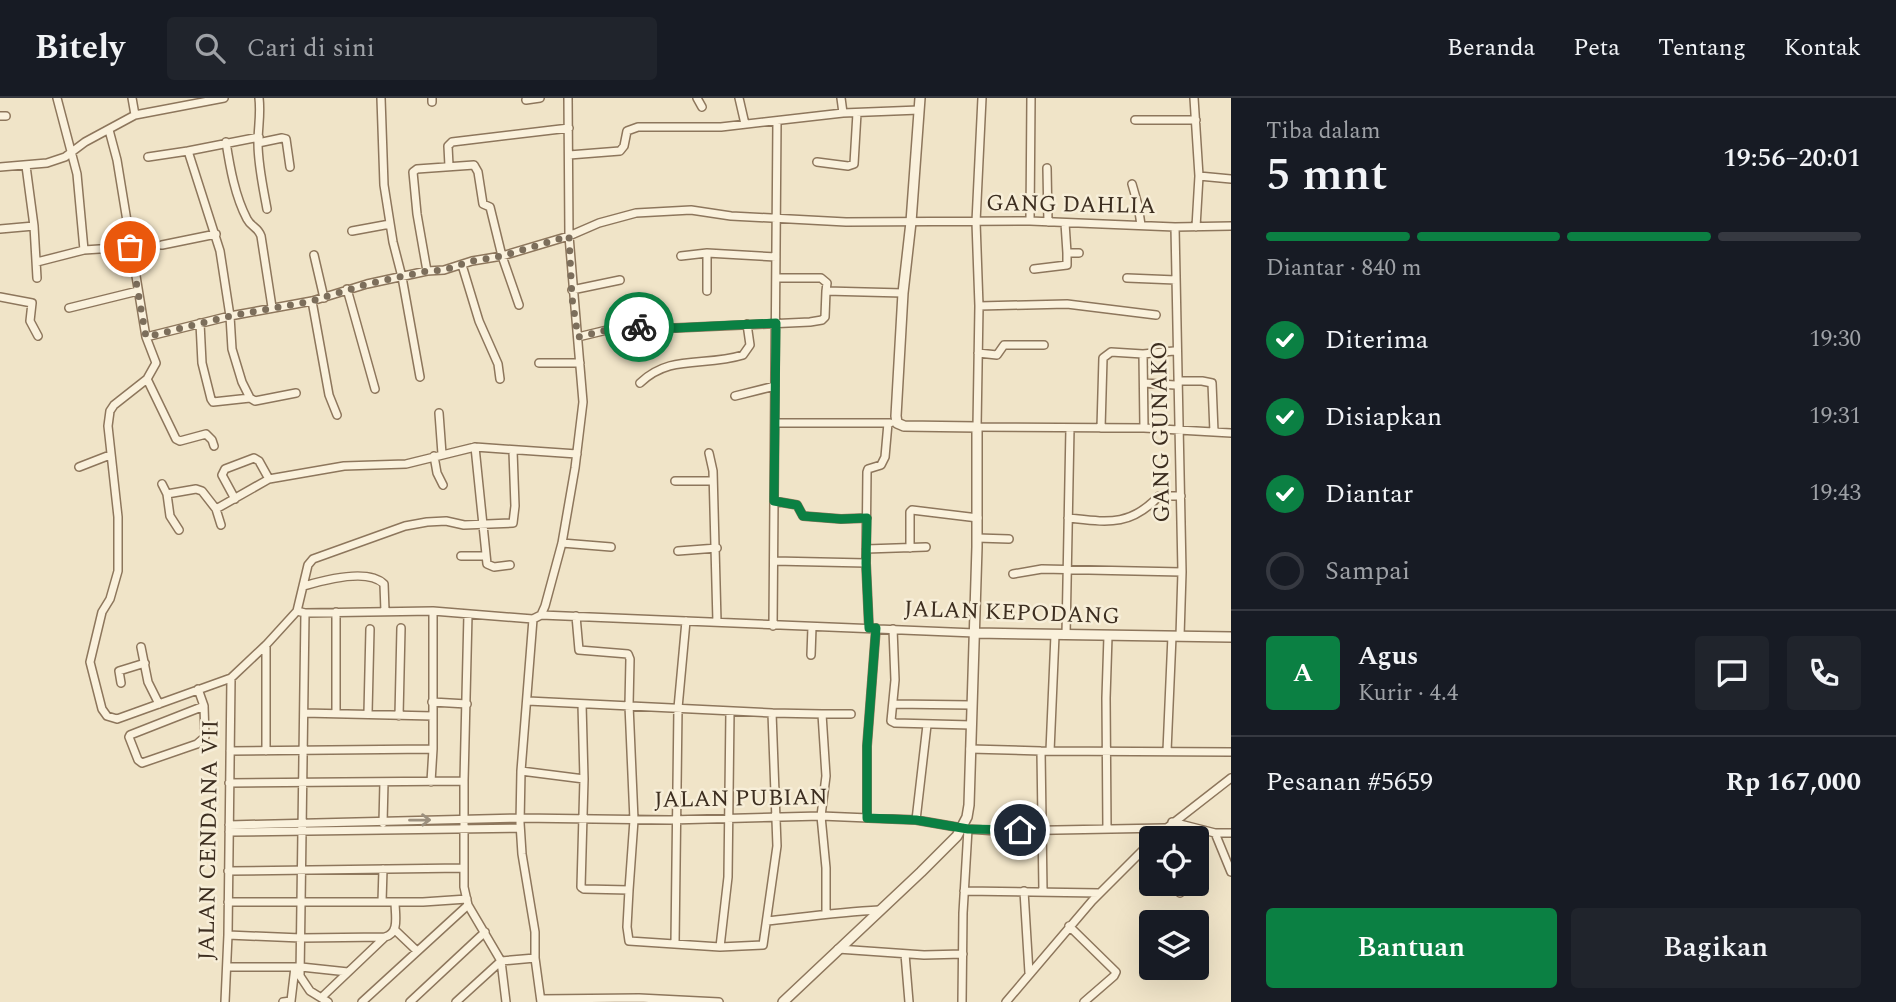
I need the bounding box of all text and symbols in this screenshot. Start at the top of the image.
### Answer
search box [167,17,657,80]
text: Bitely [35,23,125,73]
text: Cari di sini [247,28,375,68]
icon: search [191,29,229,67]
text: Beranda [1447,30,1535,66]
text: Peta [1573,30,1620,66]
text: Tentang [1658,30,1746,66]
text: Kontak [1784,30,1861,66]
text: Tiba dalam [1266,114,1380,149]
text: 19:56–20:01 [1723,138,1861,178]
text: 5 mnt [1266,140,1388,210]
street label: GANG DAHLIA [986,186,1156,224]
pin [100,217,160,277]
icon: bag [111,228,149,266]
text: Diantar · 840 m [1266,251,1421,286]
courier [604,292,674,362]
icon: bike [620,308,658,346]
text: Diterima [1325,320,1428,360]
icon: check [1266,321,1304,359]
text: 19:30 [1809,322,1861,357]
street label: GANG GUNAKO [1142,341,1180,523]
text: Disiapkan [1325,397,1442,437]
icon: check [1266,398,1304,436]
text: 19:31 [1809,399,1861,434]
text: Diantar [1325,474,1413,514]
icon: check [1266,475,1304,513]
text: 19:43 [1809,476,1861,511]
text: Sampai [1325,551,1410,591]
street label: JALAN KEPODANG [903,592,1121,634]
text: Agus [1358,636,1418,676]
button: chat [1695,636,1769,710]
button: phone [1787,636,1861,710]
text: A [1293,653,1313,693]
text: Kurir · 4.4 [1358,676,1458,711]
street label: JALAN CENDANA VII [189,719,229,961]
text: Pesanan #5659 [1266,762,1433,802]
text: Rp 167,000 [1726,762,1861,802]
street label: JALAN PUBIAN [654,780,828,818]
pin [990,800,1050,860]
icon: home [1001,811,1039,849]
one-way arrow [408,814,431,827]
map controls [1139,826,1209,980]
button: locate [1139,826,1209,896]
button: Bantuan [1266,908,1557,988]
button: Bagikan [1571,908,1861,988]
button: layers [1139,910,1209,980]

